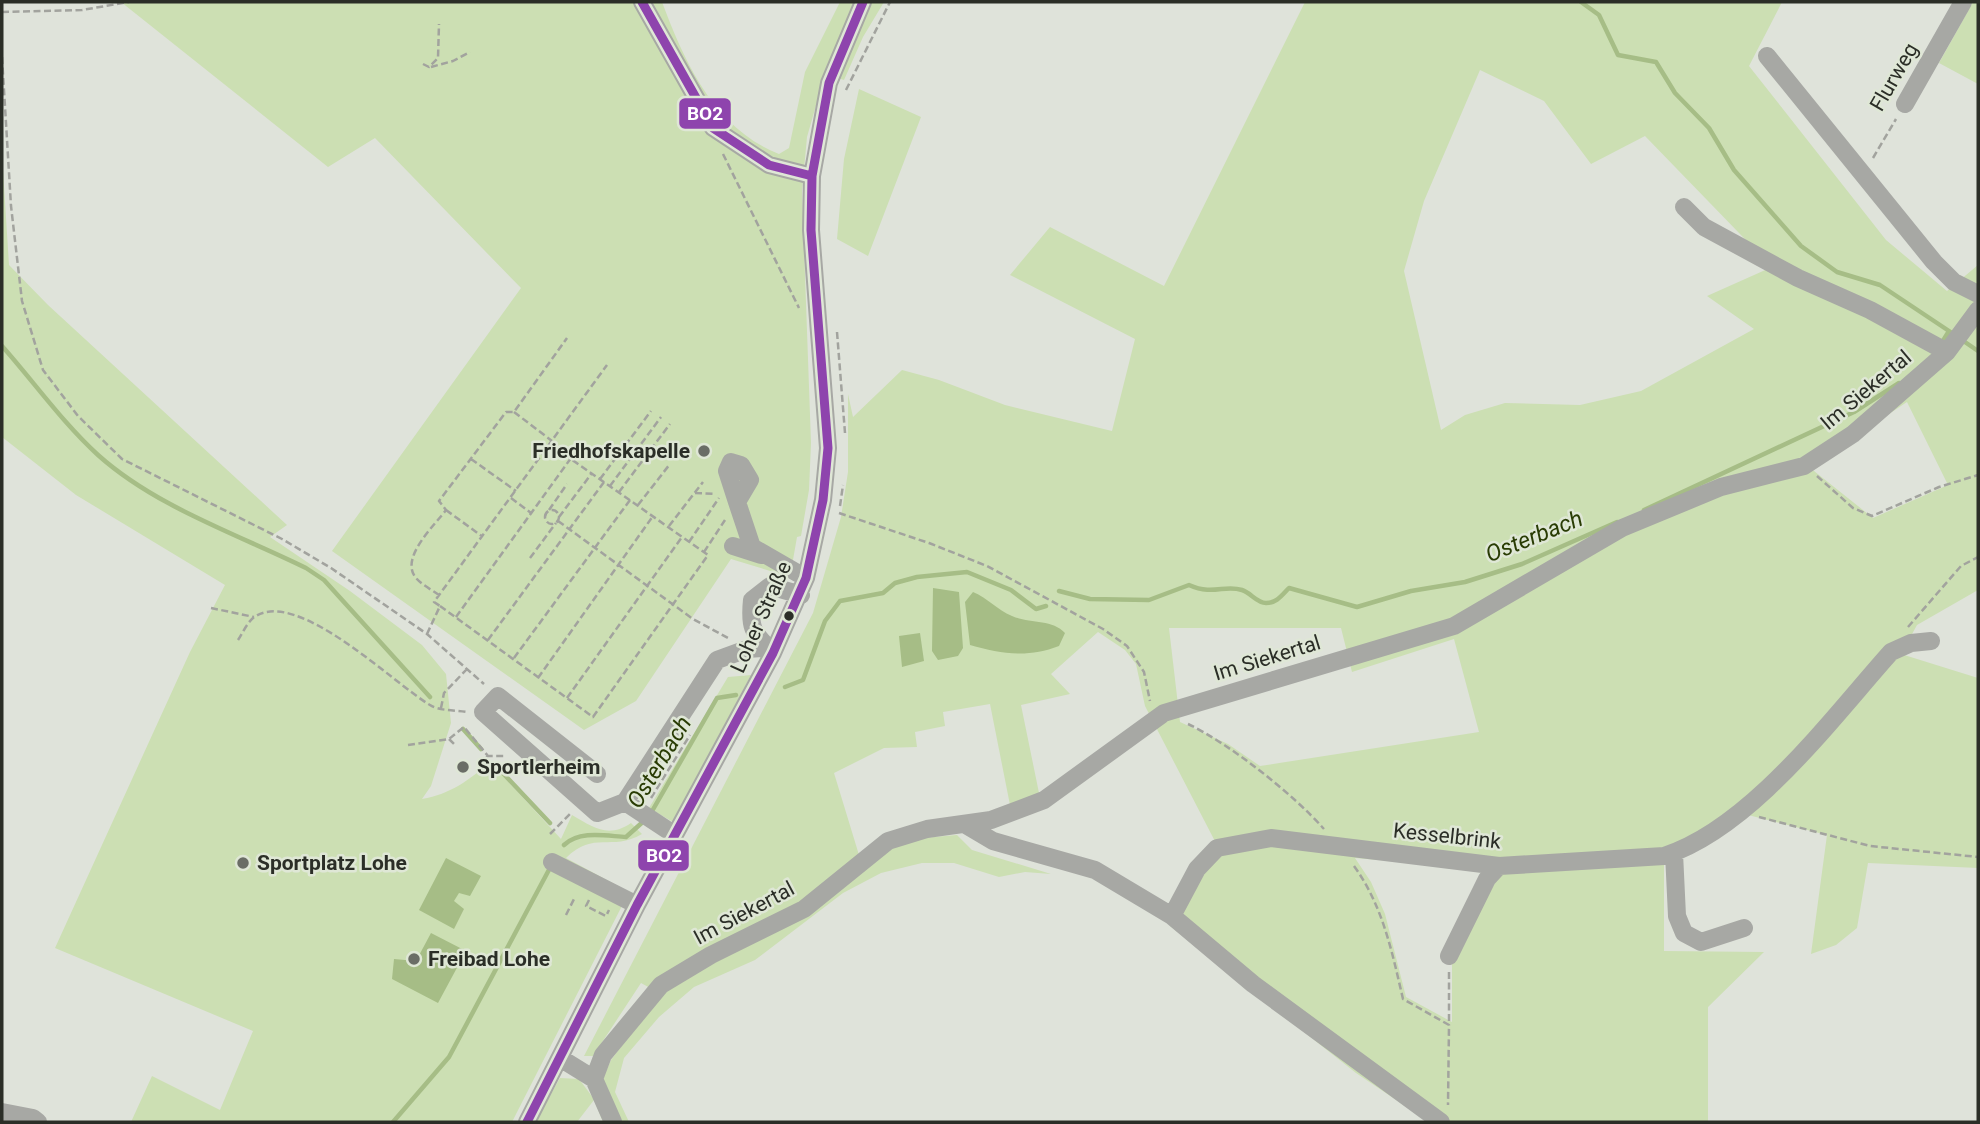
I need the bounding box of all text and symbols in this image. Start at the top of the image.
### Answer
street label: Flurweg [1865,39,1923,115]
line badge: BO2 [678,97,732,130]
text: BO2 [687,102,723,125]
street label: Im Siekertal [1816,345,1916,435]
place label: Friedhofskapelle [532,439,690,463]
marker: Friedhofskapelle [696,443,712,459]
water label: Osterbach [1482,505,1587,568]
street label: Loher Straße [726,558,796,676]
unlabelled marker [782,609,796,623]
street label: Im Siekertal [1211,630,1323,686]
water label: Osterbach [622,712,697,813]
place label: Sportlerheim [477,755,600,779]
marker: Sportlerheim [455,759,471,775]
street label: Kesselbrink [1392,818,1502,854]
line badge: BO2 [637,839,690,872]
text: BO2 [646,844,682,867]
place label: Sportplatz Lohe [257,851,407,875]
marker: Sportplatz Lohe [235,855,251,871]
street label: Im Siekertal [690,876,798,950]
place label: Freibad Lohe [428,947,550,971]
marker: Freibad Lohe [406,951,422,967]

